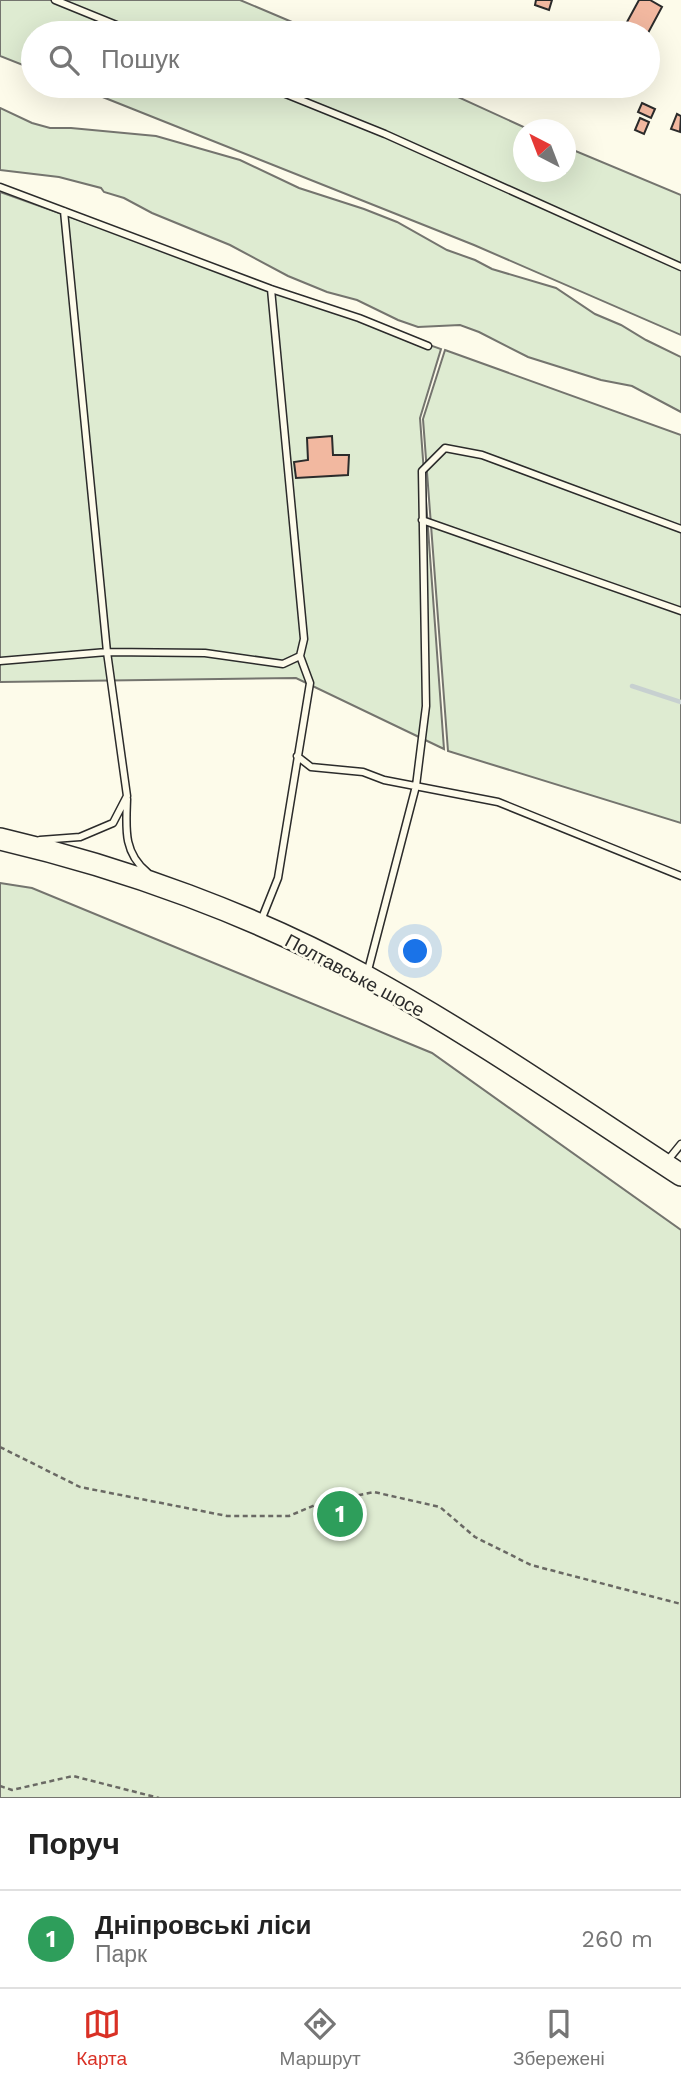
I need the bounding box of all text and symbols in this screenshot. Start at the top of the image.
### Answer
search box [21,21,660,98]
icon: search [45,41,83,79]
text: Пошук [101,44,179,74]
north arrow [513,119,576,182]
street label: Полтавське шосе [281,929,428,1022]
your location [398,934,432,968]
pin: 1 [317,1488,363,1540]
text: Поруч [28,1826,120,1861]
text: Дніпровські ліси [95,1910,312,1940]
text: 1 [46,1926,56,1953]
text: 260 m [582,1926,653,1953]
text: Парк [95,1941,147,1968]
tab: Карта [76,2005,127,2070]
tab: Маршрут [280,2005,361,2070]
tab: Збережені [513,2005,605,2070]

